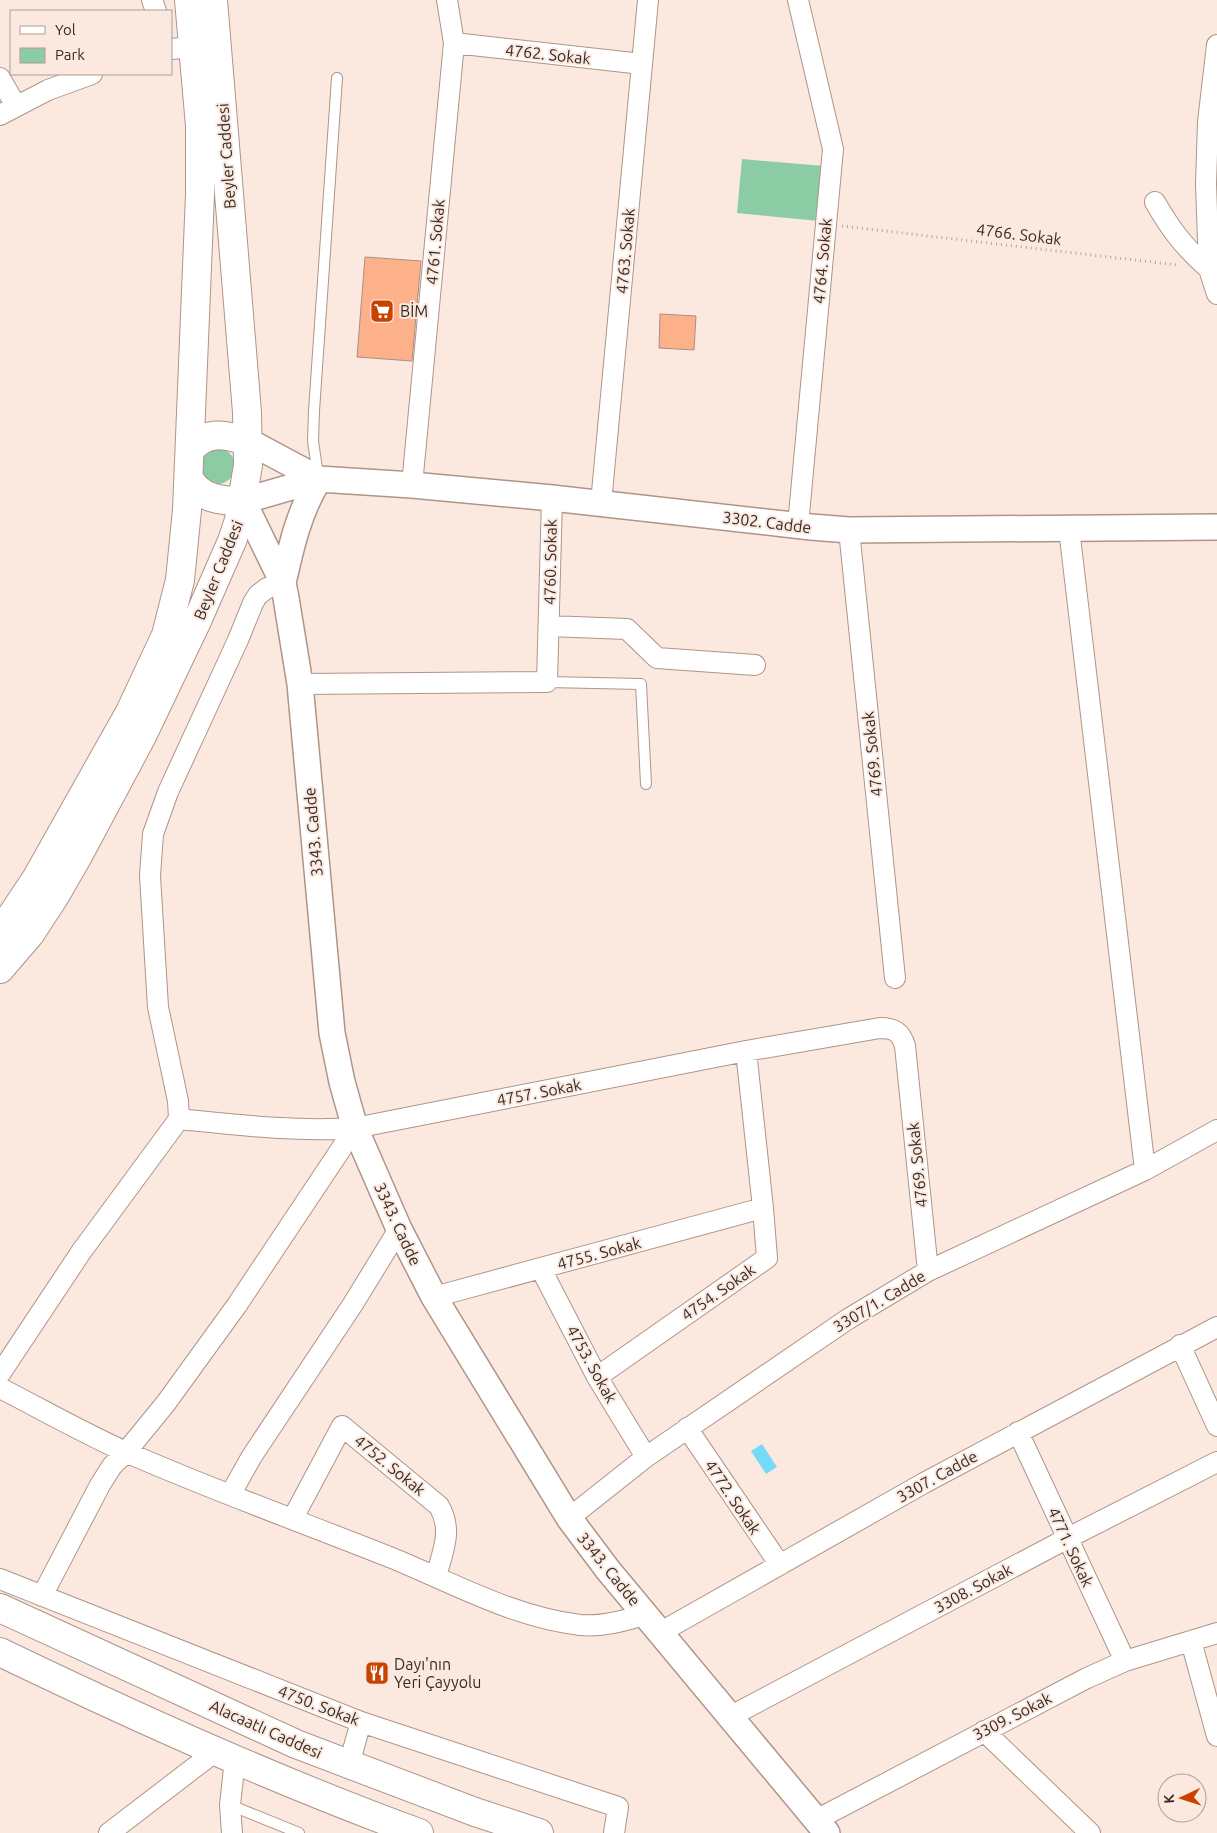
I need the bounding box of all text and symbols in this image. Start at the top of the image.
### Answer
legend [10,10,172,75]
text: Yol [55,21,76,38]
street label: 4762. Sokak [504,41,592,67]
text: Park [55,46,85,63]
street label: Beyler Caddesi [213,103,239,209]
street label: 4761. Sokak [422,198,448,286]
street label: 4763. Sokak [612,207,638,295]
street label: 4764. Sokak [809,217,835,305]
street label: 4766. Sokak [975,220,1063,248]
supermarket icon: BİM [369,298,395,324]
place label: BİM [400,302,428,320]
street label: 3302. Cadde [722,508,812,536]
street label: Beyler Caddesi [190,518,246,622]
street label: 4760. Sokak [540,519,560,605]
street label: 4769. Sokak [859,710,885,798]
street label: 3343. Cadde [300,787,326,877]
street label: 4757. Sokak [495,1075,583,1109]
street label: 4769. Sokak [904,1121,930,1209]
street label: 3343. Cadde [371,1180,425,1268]
street label: 4755. Sokak [555,1233,643,1273]
street label: 4754. Sokak [678,1260,758,1324]
street label: 3307/1. Cadde [830,1266,928,1336]
street label: 4753. Sokak [563,1322,621,1406]
street label: 4752. Sokak [351,1431,429,1499]
street label: 3307. Cadde [894,1446,980,1506]
street label: 4772. Sokak [702,1456,764,1538]
street label: 4771. Sokak [1045,1504,1097,1590]
street label: 3343. Cadde [574,1529,644,1609]
street label: 3308. Sokak [931,1560,1015,1616]
place label: Dayı'nın Yeri Çayyolu [394,1655,481,1691]
restaurant icon: Dayı'nın Yeri Çayyolu [364,1660,390,1686]
street label: 4750. Sokak [276,1681,362,1729]
street label: 3309. Sokak [970,1689,1054,1743]
street label: Alacaatlı Caddesi [207,1696,325,1762]
north arrow [1157,1773,1207,1823]
text: K [1161,1793,1177,1804]

